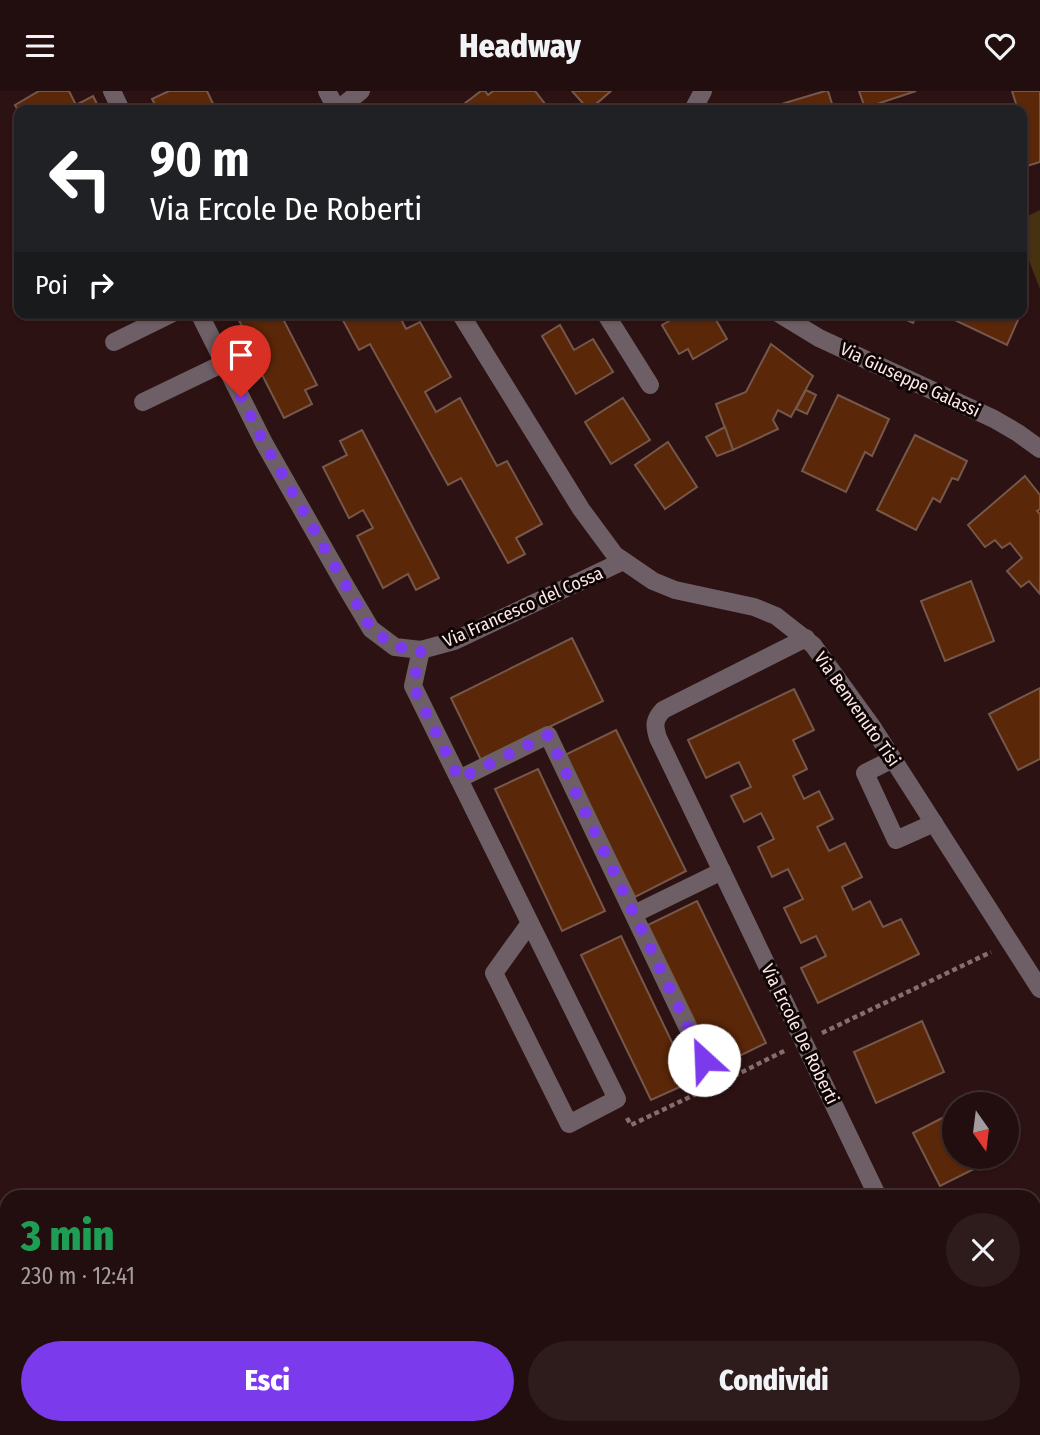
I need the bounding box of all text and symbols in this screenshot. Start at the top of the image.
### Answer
icon: menu [21,27,59,65]
text: Headway [459,27,581,65]
icon: heart [981,27,1019,65]
text: 90 m [150,130,250,189]
icon: left [35,133,126,224]
text: Via Ercole De Roberti [150,190,422,228]
icon: right [82,266,120,304]
text: Poi [35,270,68,301]
pin [211,325,271,397]
icon: arrive [222,336,260,374]
street label: Via Giuseppe Galassi [837,338,983,422]
street label: Via Francesco del Cossa [440,562,607,652]
street label: Via Benvenuto Tisi [809,647,905,771]
street label: Via Ercole De Roberti [757,960,843,1108]
position arrow [667,1023,741,1097]
north arrow [942,1092,1018,1169]
map controls [942,1092,1019,1169]
text: 3 min [21,1211,114,1261]
button: close [946,1213,1020,1287]
text: 230 m · 12:41 [21,1262,135,1290]
button: Esci [21,1341,514,1421]
button: Condividi [528,1341,1020,1421]

